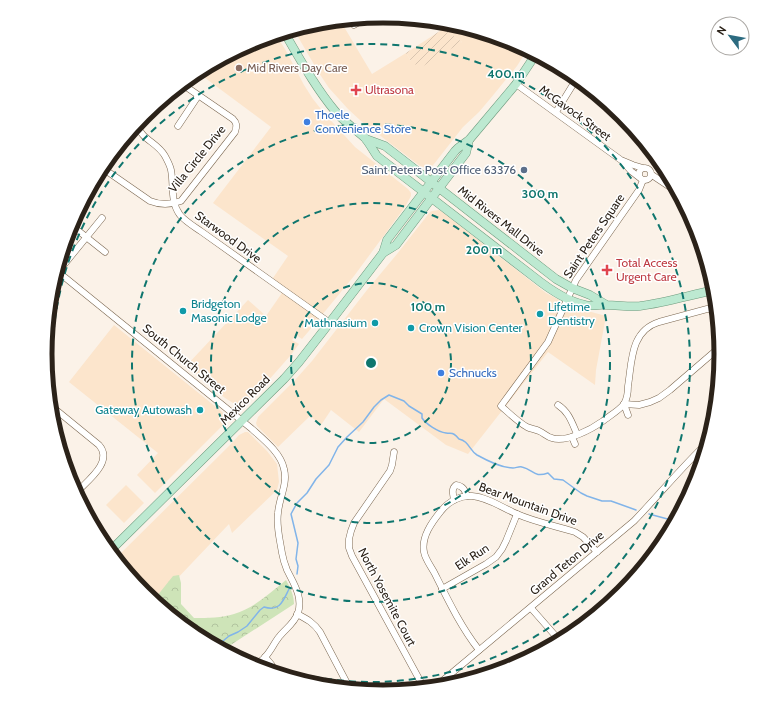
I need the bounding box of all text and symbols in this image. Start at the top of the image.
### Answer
north arrow [710,16,750,56]
text: N [714,24,730,38]
place label: Mid Rivers Day Care [247,60,347,75]
marker: Mid Rivers Day Care [234,63,244,73]
text: 400 m [487,66,525,81]
street label: McGavock Street [536,81,614,144]
place label: Ultrasona [365,82,414,97]
marker: Ultrasona [350,84,362,96]
place label: Thoele Convenience Store [315,107,411,136]
marker: Thoele Convenience Store [302,117,312,127]
street label: Villa Circle Drive [165,122,228,195]
place label: Saint Peters Post Office 63376 [362,162,516,177]
marker: Saint Peters Post Office 63376 [519,165,529,175]
street label: Mid Rivers Mall Drive [455,182,547,259]
text: 300 m [522,186,558,201]
street label: Saint Peters Square [560,191,627,281]
street label: Starwood Drive [192,207,264,266]
text: 200 m [466,242,502,257]
place label: Total Access Urgent Care [616,255,677,284]
marker: Total Access Urgent Care [601,264,613,276]
place label: Bridgeton Masonic Lodge [191,296,267,325]
text: 100 m [411,299,445,314]
place label: Lifetime Dentistry [548,299,595,328]
marker: Bridgeton Masonic Lodge [178,306,188,316]
marker: Lifetime Dentistry [535,309,545,319]
place label: Mathnasium [304,315,367,330]
marker: Mathnasium [370,318,380,328]
place label: Crown Vision Center [419,320,523,335]
street label: South Church Street [140,321,229,397]
marker: Crown Vision Center [406,323,416,333]
centre of rings [364,356,378,370]
place label: Schnucks [449,365,497,380]
marker: Schnucks [436,368,446,378]
street label: Mexico Road [217,372,273,428]
place label: Gateway Autowash [95,402,192,417]
marker: Gateway Autowash [195,405,205,415]
street label: Bear Mountain Drive [477,479,579,528]
street label: Grand Teton Drive [527,527,607,598]
street label: Elk Run [452,540,492,573]
street label: North Yosemite Court [355,545,420,649]

